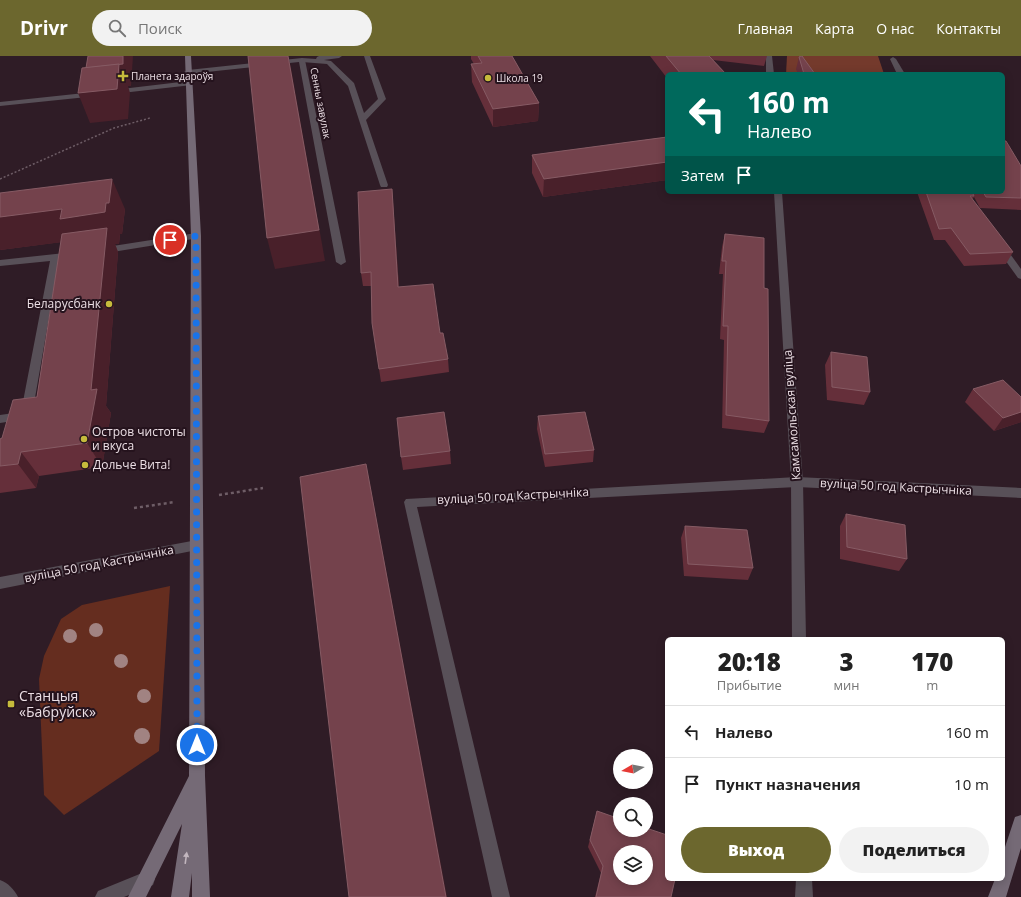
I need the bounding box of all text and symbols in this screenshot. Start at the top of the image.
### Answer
search box [92,10,372,46]
text: Drivr [20,15,68,41]
icon: search [106,17,128,39]
text: Поиск [138,18,182,38]
text: Главная [738,19,793,38]
text: Карта [815,19,854,38]
text: О нас [876,19,914,38]
text: Контакты [936,19,1001,38]
street label: Сенны завулак [307,66,335,141]
place label: Планета здароўя [131,69,213,83]
marker: Планета здароўя [118,71,128,81]
place label: Школа 19 [496,71,543,85]
marker: Школа 19 [483,73,493,83]
text: 160 m [747,83,830,121]
icon: left [681,88,733,140]
text: Налево [747,119,812,143]
icon: arrive [733,164,755,186]
text: Затем [681,165,725,185]
pin [153,223,187,257]
icon: arrive [159,229,181,251]
place label: Беларусбанк [27,295,102,312]
marker: Беларусбанк [104,299,114,309]
street label: Камсамольская вуліца [778,349,805,481]
place label: Остров чистоты и вкуса [92,423,186,454]
marker: Остров чистоты и вкуса [79,434,89,444]
place label: Дольче Вита! [93,456,170,473]
marker: Дольче Вита! [80,460,90,470]
street label: вуліца 50 год Кастрычніка [820,474,972,499]
street label: вуліца 50 год Кастрычніка [437,483,589,508]
street label: вуліца 50 год Кастрычніка [23,541,175,586]
text: 20:18 [718,645,781,678]
text: 3 [839,645,853,678]
text: 170 [911,645,953,678]
text: Прибытие [717,676,782,694]
text: мин [833,676,859,694]
text: m [926,676,938,694]
place label: Станцыя «Бабруйск» [19,686,96,721]
marker: Станцыя «Бабруйск» [6,699,16,709]
icon: left [681,721,703,743]
text: Налево [715,722,773,742]
text: 160 m [945,722,989,742]
position arrow [176,724,218,766]
north arrow [613,749,653,789]
map controls [613,749,653,885]
icon: arrive [681,773,703,795]
text: Пункт назначения [715,774,861,794]
text: 10 m [954,774,989,794]
button: search [613,797,653,837]
button: Выход [681,827,831,873]
button: Поделиться [839,827,989,873]
button: layers [613,845,653,885]
one-way arrow [183,852,189,864]

